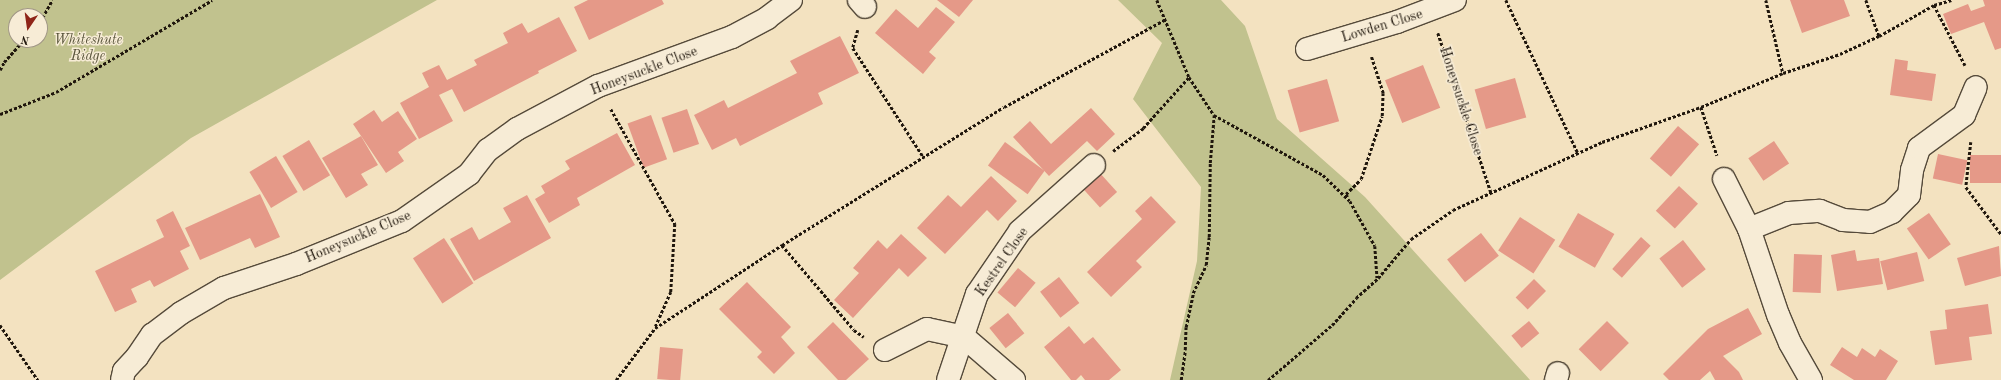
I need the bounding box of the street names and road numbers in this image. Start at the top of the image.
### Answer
street label: Lowden Close [1339,6,1425,46]
street label: Honeysuckle Close [588,43,700,99]
street label: Honeysuckle Close [1436,45,1486,157]
street label: Honeysuckle Close [303,207,413,267]
street label: Kestrel Close [972,224,1032,300]

